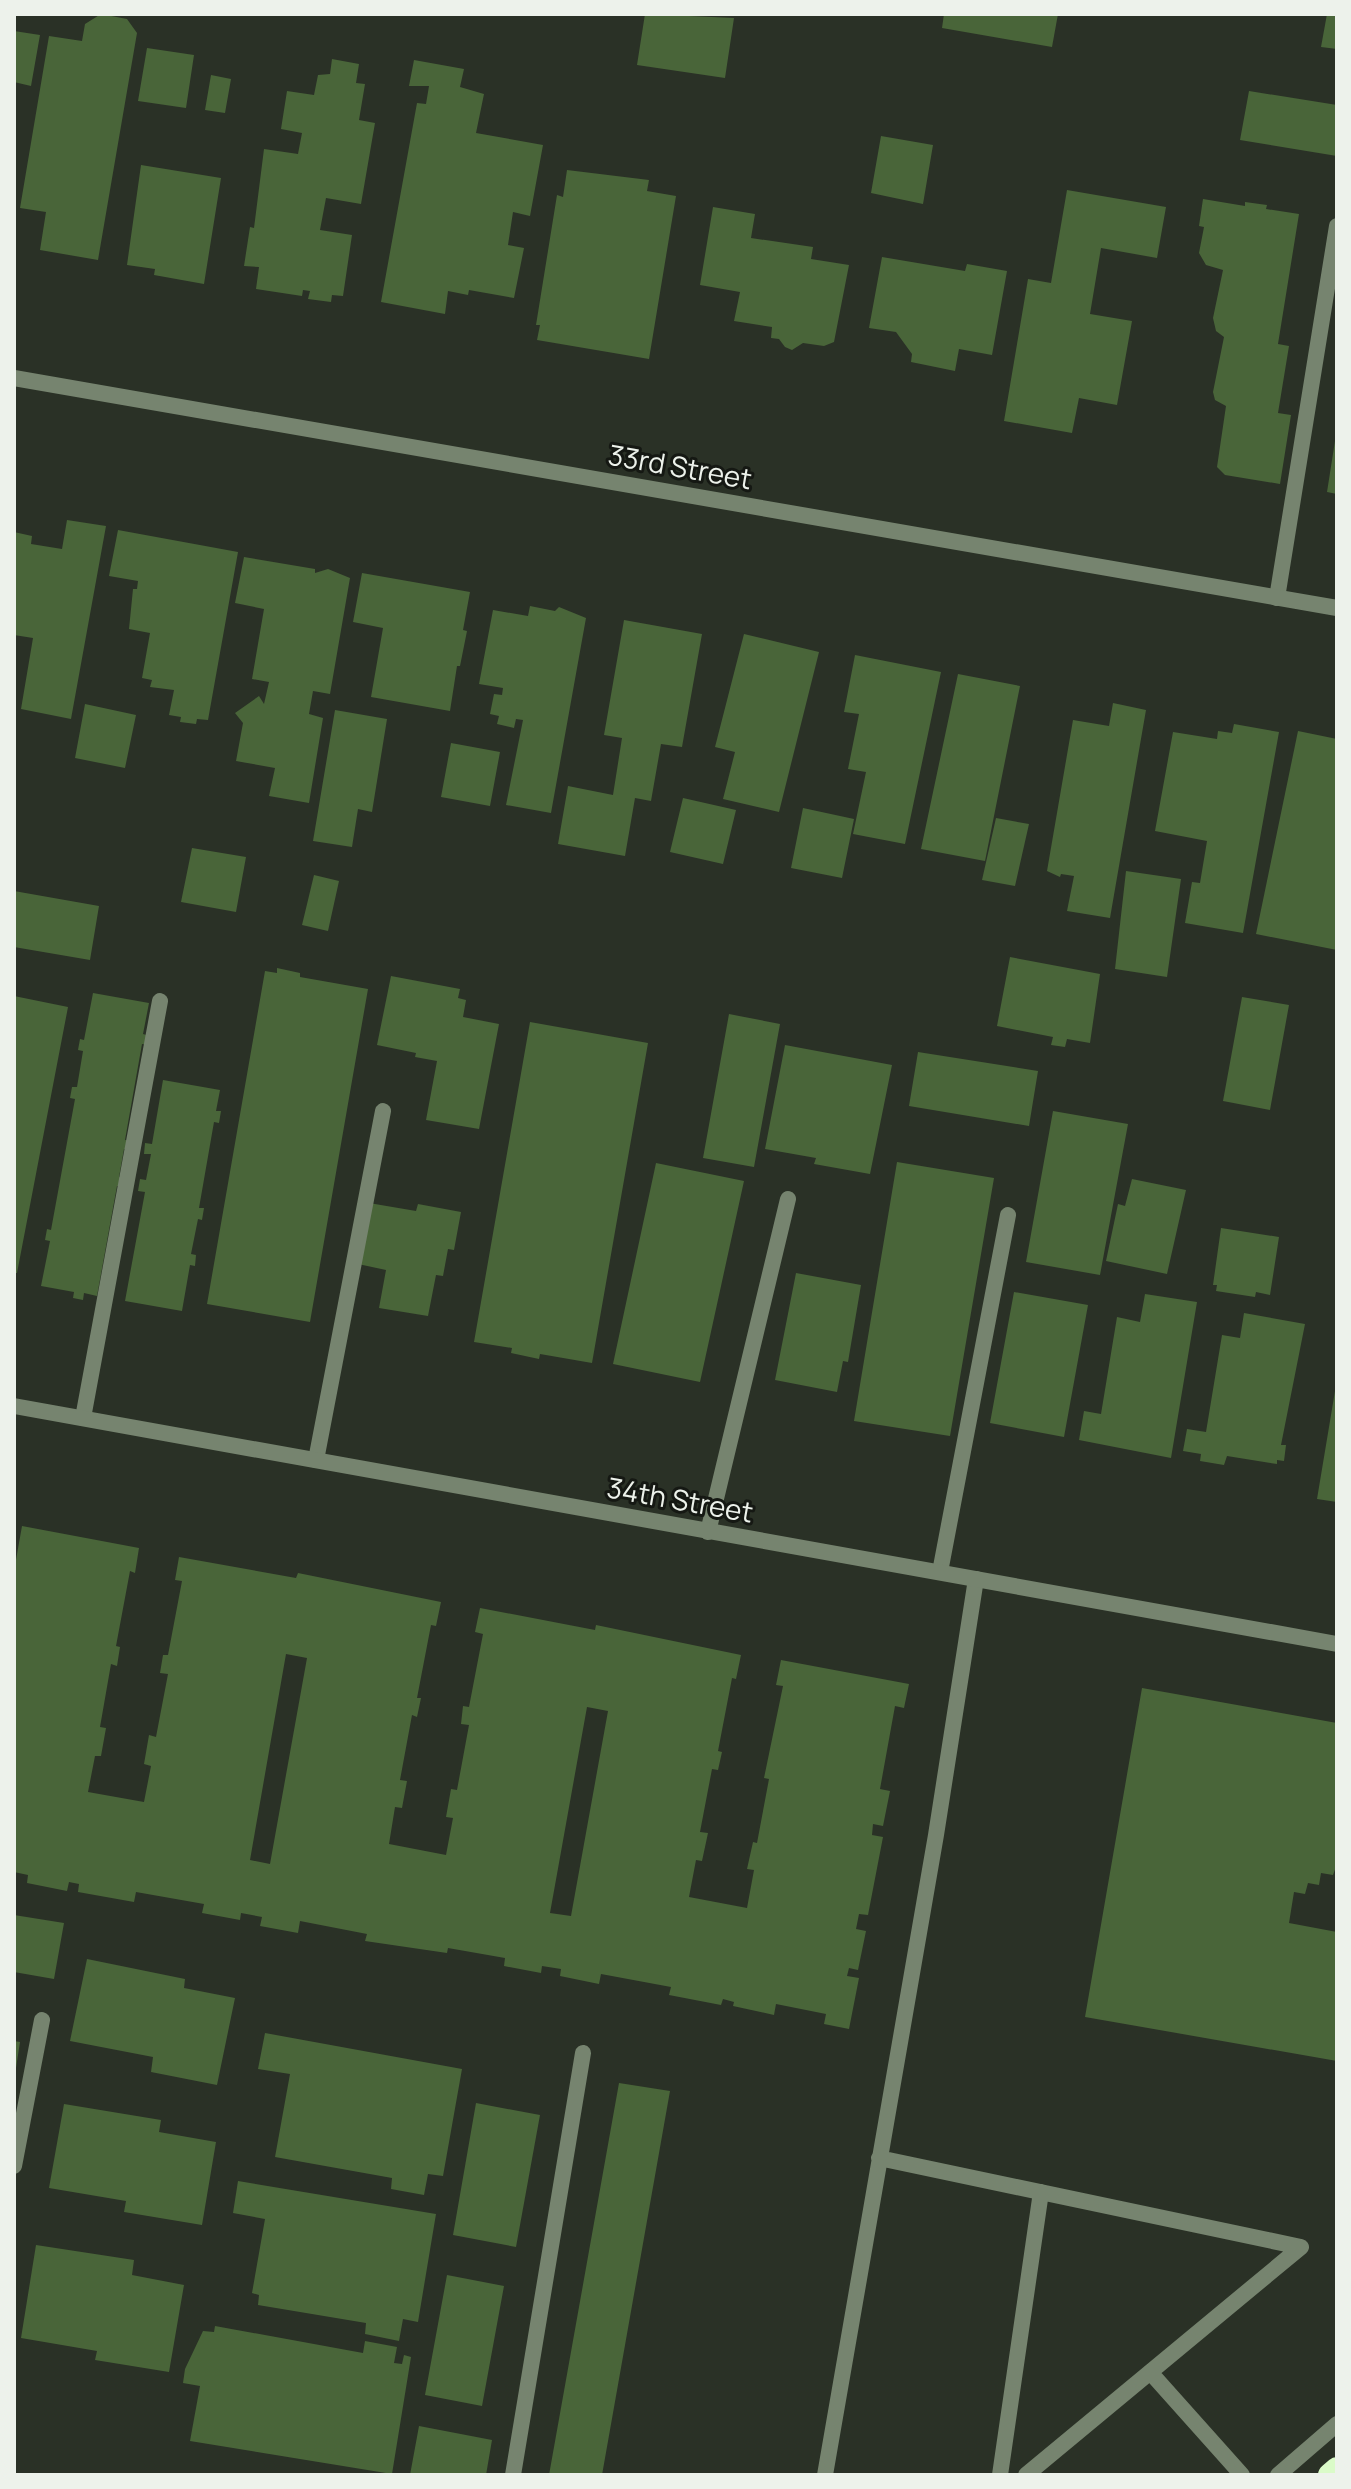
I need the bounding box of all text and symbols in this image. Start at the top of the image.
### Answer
street label: 33rd Street [605,435,755,497]
street label: 34th Street [604,1467,756,1531]

